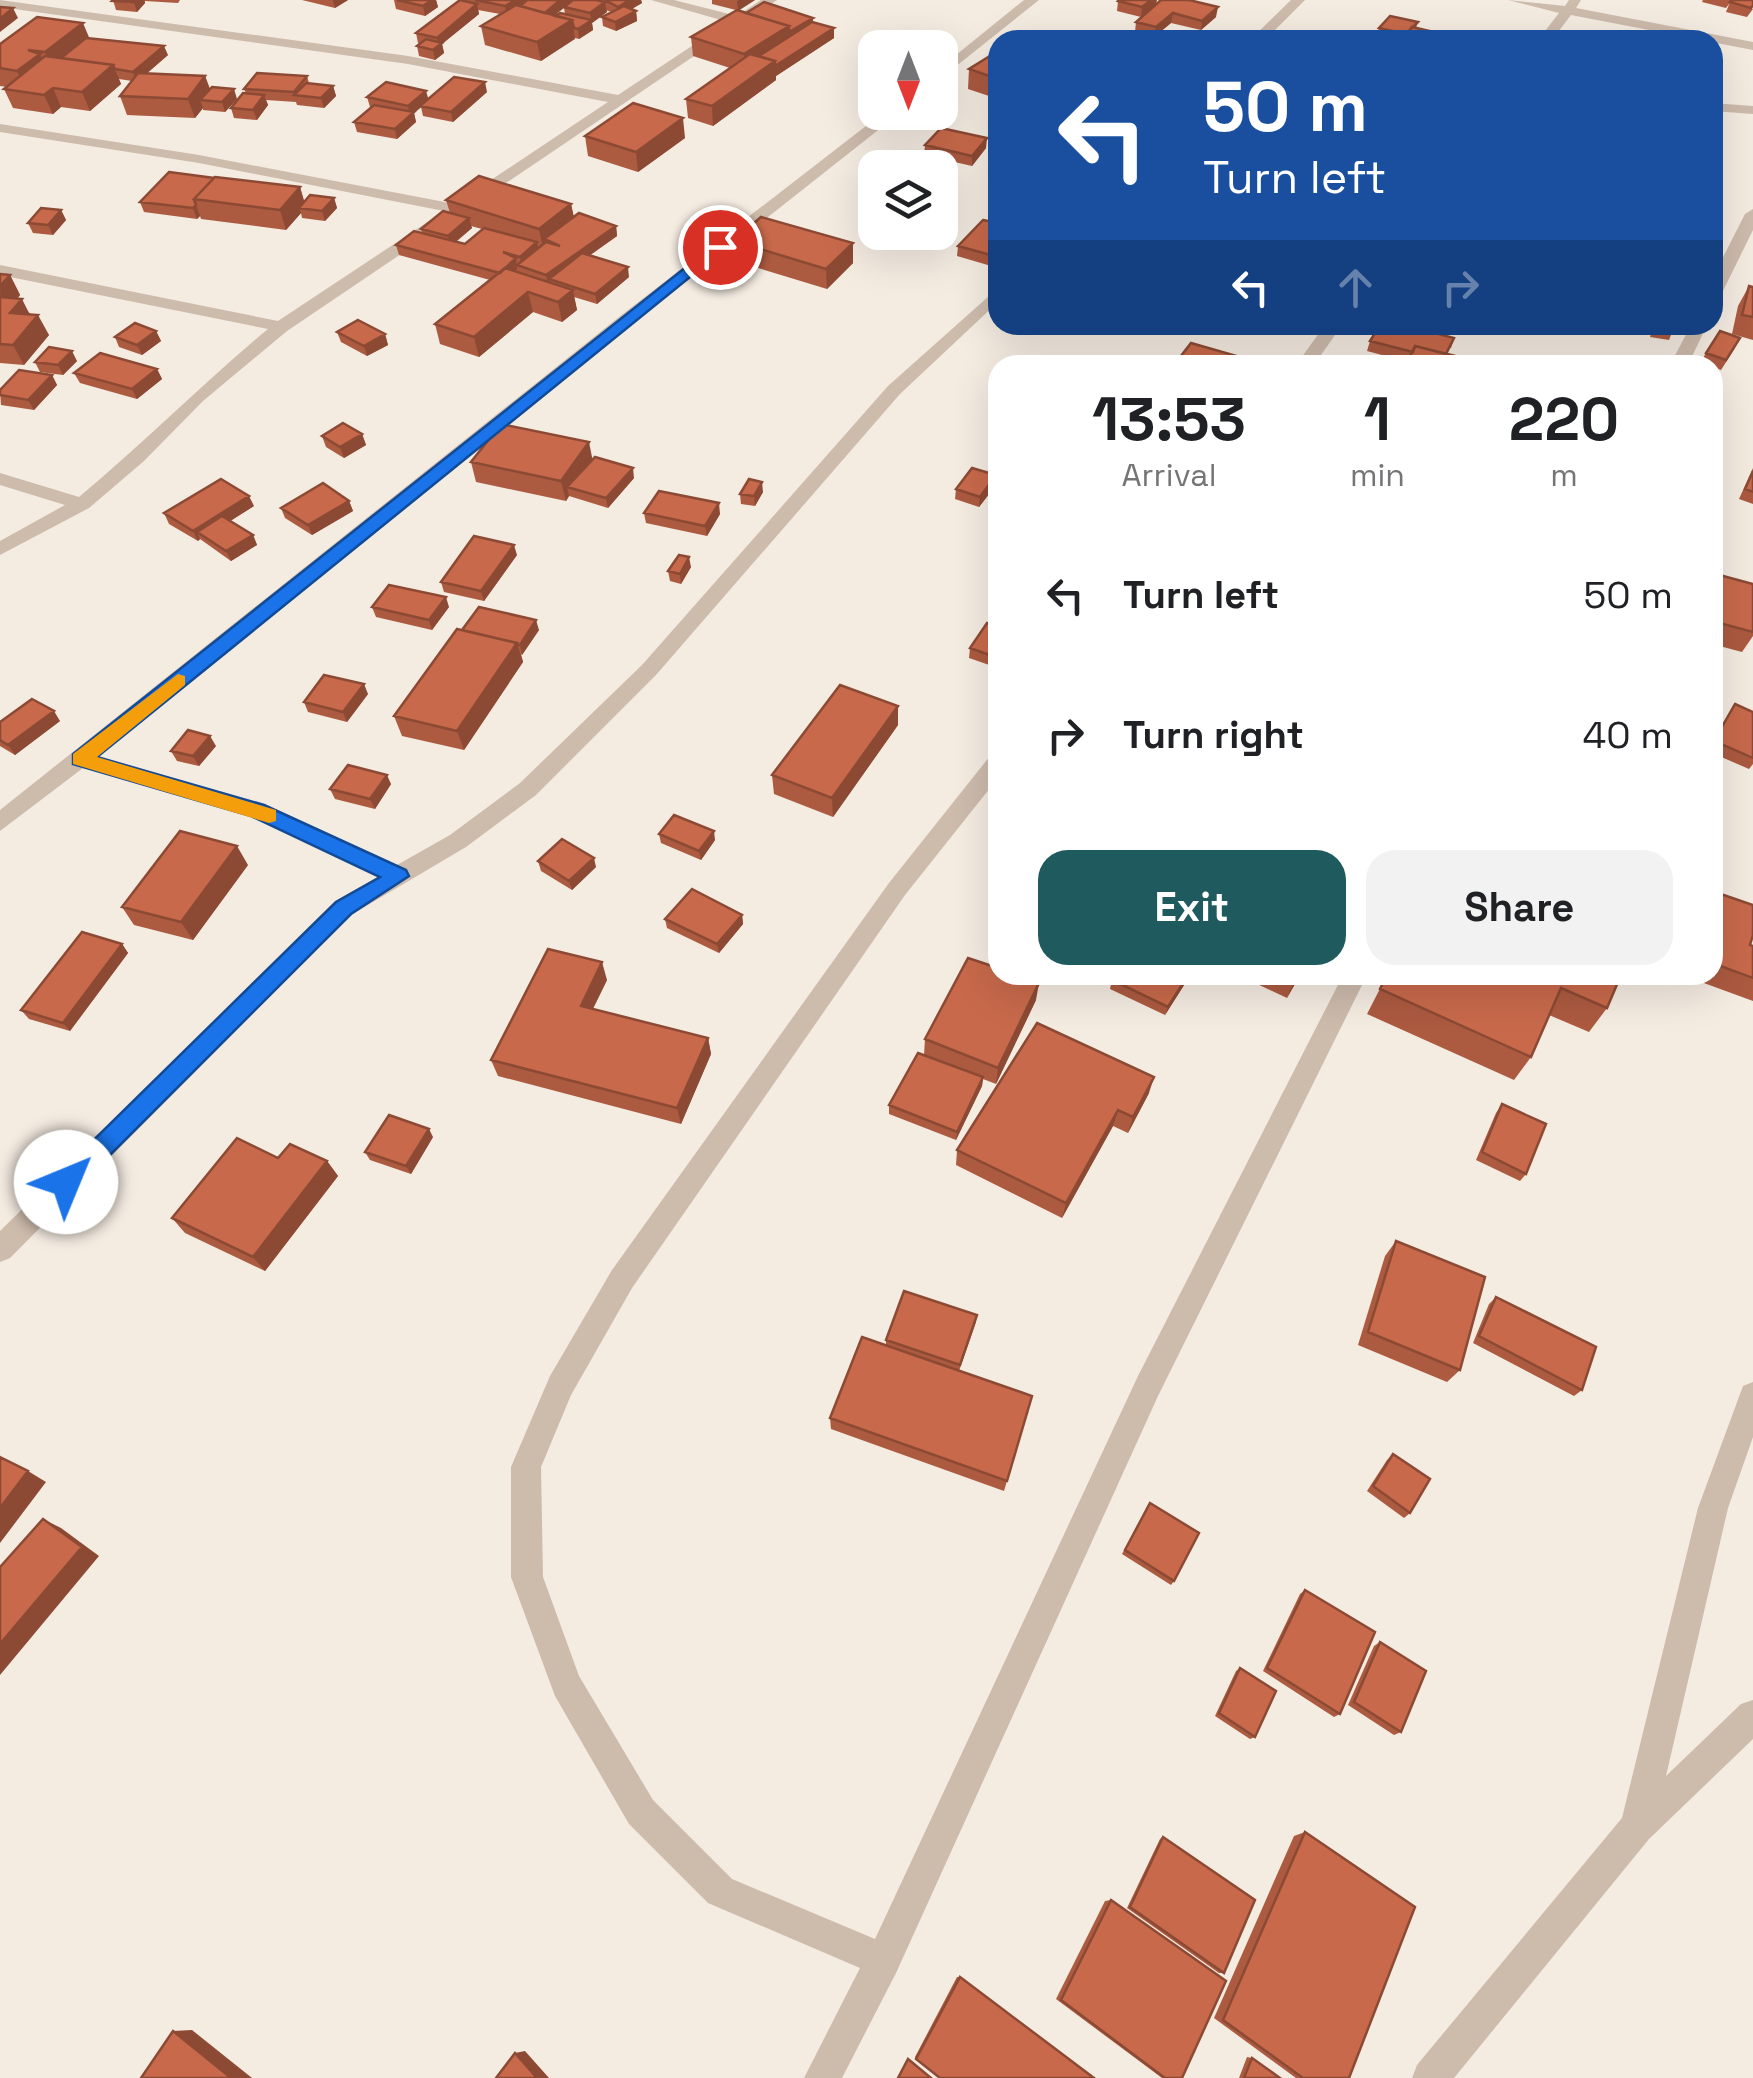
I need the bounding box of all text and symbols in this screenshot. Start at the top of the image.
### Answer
north arrow [858,30,958,130]
map controls [858,30,958,250]
text: 50 m [1203,62,1368,151]
icon: left [1038,70,1168,200]
text: Turn left [1203,149,1386,206]
button: layers [858,150,958,250]
pin [678,205,763,290]
icon: arrive [693,220,748,275]
icon: left [1223,260,1278,315]
icon: ahead [1328,260,1383,315]
icon: right [1433,260,1488,315]
text: 13:53 [1092,381,1246,458]
text: 1 [1364,381,1391,458]
text: 220 [1509,381,1619,458]
text: Arrival [1121,455,1217,495]
text: min [1350,455,1405,495]
text: m [1550,455,1578,495]
icon: left [1038,568,1093,623]
text: Turn left [1123,571,1279,619]
text: 50 m [1583,571,1673,619]
icon: right [1038,708,1093,763]
text: Turn right [1123,711,1304,759]
text: 40 m [1582,711,1673,759]
button: Exit [1038,850,1346,965]
button: Share [1366,850,1673,965]
position arrow [14,1130,118,1234]

